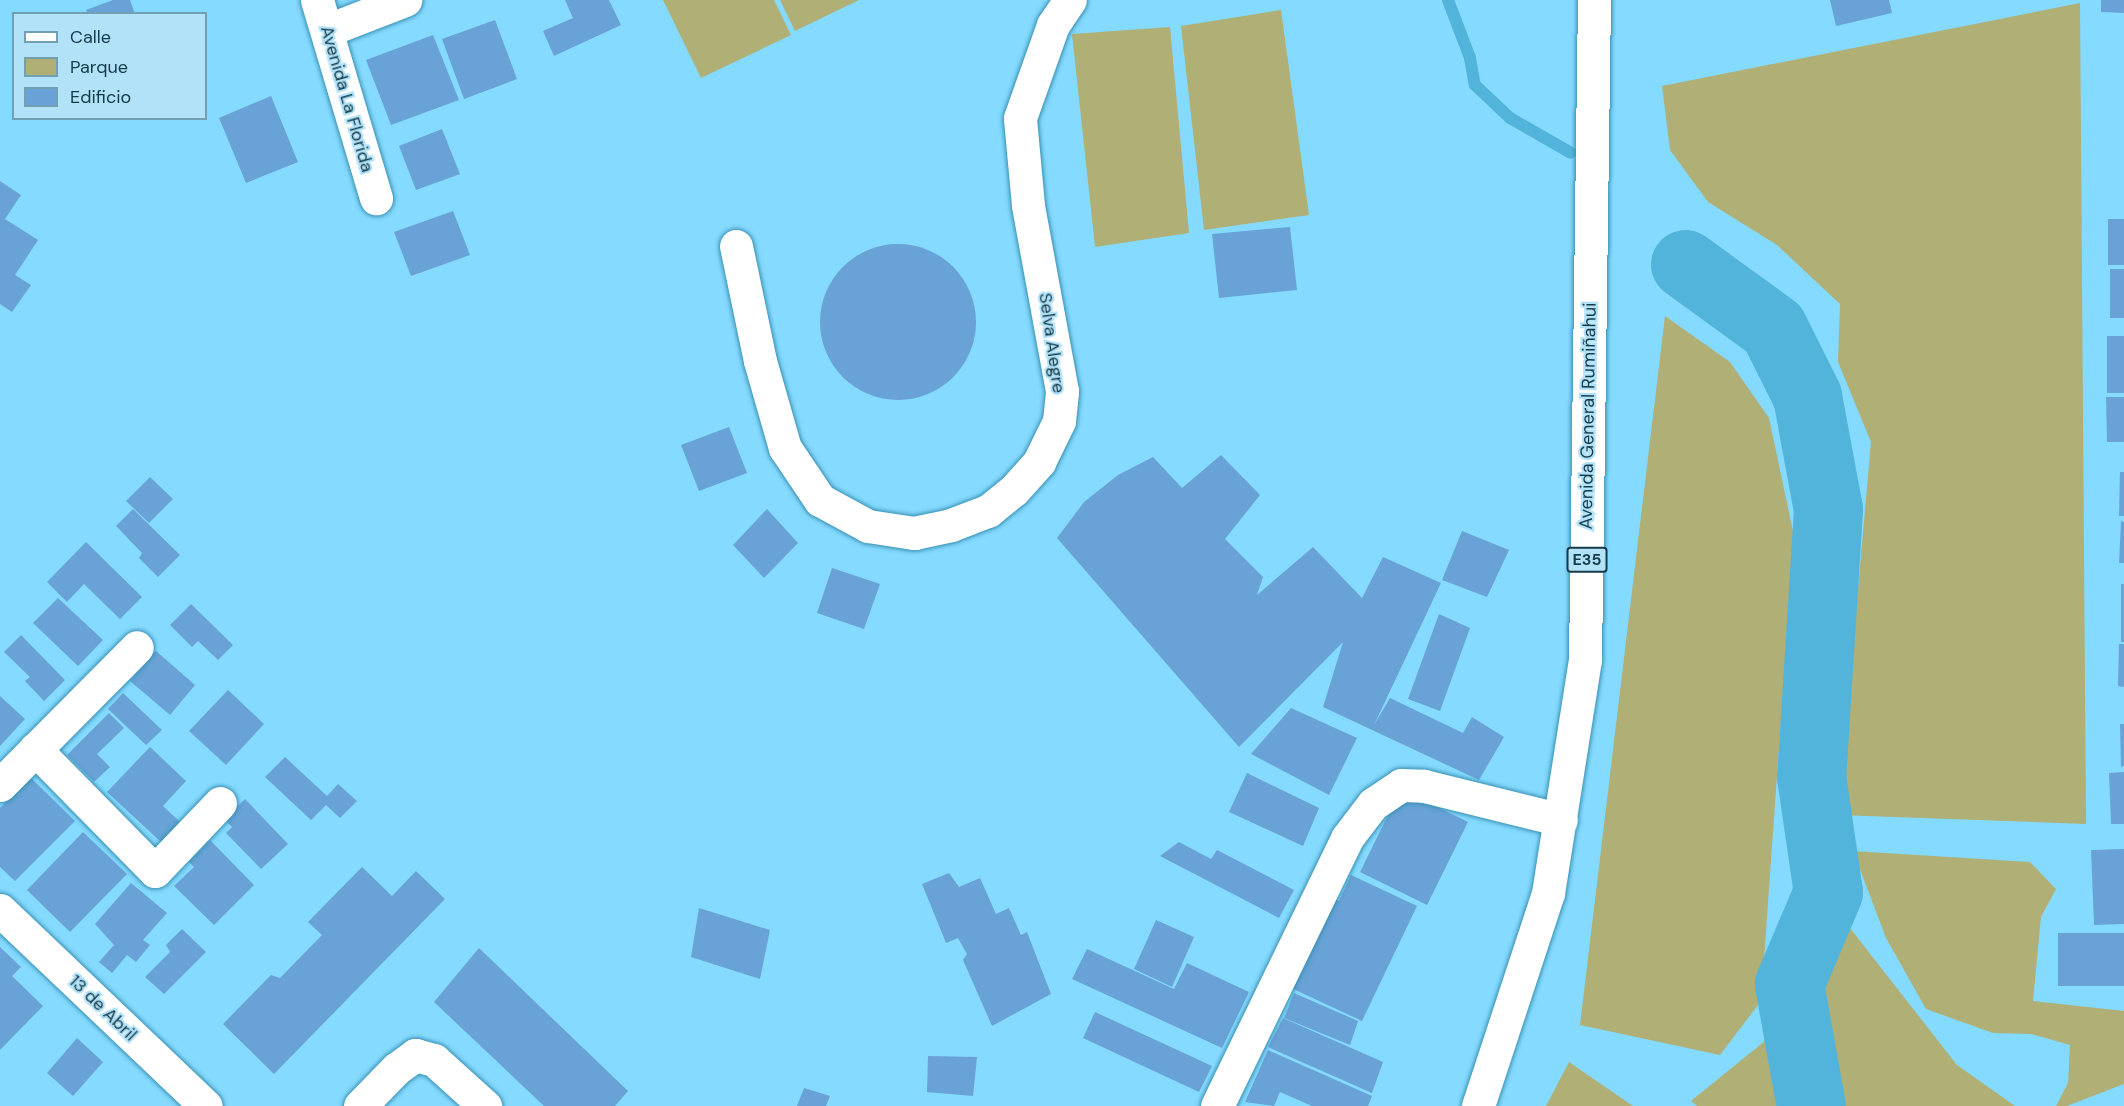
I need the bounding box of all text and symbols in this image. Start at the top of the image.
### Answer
legend [12,12,207,120]
street label: Avenida La Florida [316,23,378,175]
text: Calle [70,25,111,49]
text: Parque [70,55,128,79]
text: Edificio [70,85,131,109]
street label: Selva Alegre [1034,291,1070,395]
street label: Avenida General Rumiñahui [1575,302,1601,530]
road number: E35 [1566,547,1608,573]
street label: 13 de Abril [65,971,141,1045]

